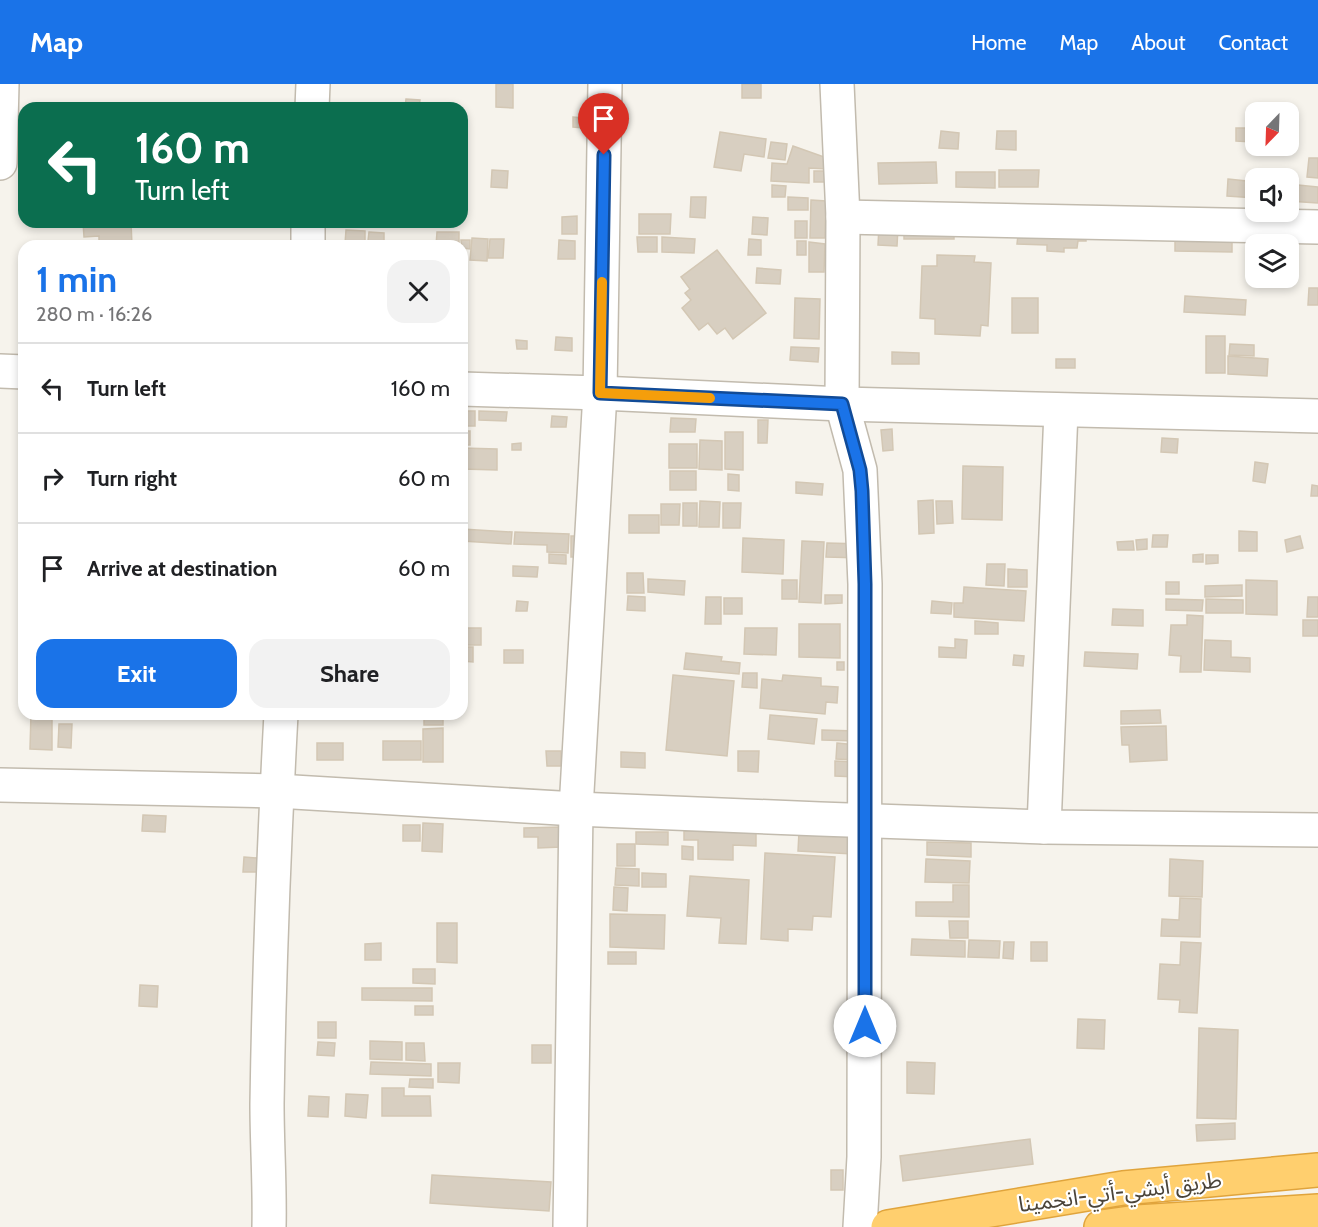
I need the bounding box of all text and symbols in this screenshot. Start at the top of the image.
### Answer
text: Map [30,25,83,59]
text: Home [971,30,1027,55]
text: Map [1060,30,1098,55]
text: About [1131,30,1185,55]
text: Contact [1218,30,1288,55]
pin [578,93,629,155]
icon: arrive [587,102,620,135]
north arrow [1245,102,1299,156]
map controls [1245,102,1299,288]
text: 160 m [135,122,250,174]
icon: left [36,126,114,204]
button: sound [1245,168,1299,222]
text: Turn left [135,174,229,207]
button: layers [1245,234,1299,288]
text: 1 min [36,257,117,301]
button: close [387,260,450,323]
text: 280 m · 16:26 [36,302,152,326]
icon: left [36,372,69,405]
text: Turn left [87,375,166,402]
text: 160 m [391,375,450,402]
icon: right [36,462,69,495]
text: Turn right [87,465,177,492]
text: 60 m [398,465,450,492]
icon: arrive [36,552,69,585]
text: Arrive at destination [87,555,277,582]
text: 60 m [398,555,450,582]
button: Exit [36,639,237,708]
button: Share [249,639,450,708]
position arrow [833,994,897,1058]
street label: طريق أبشي-أتي-انجمينا [1017,1166,1224,1221]

